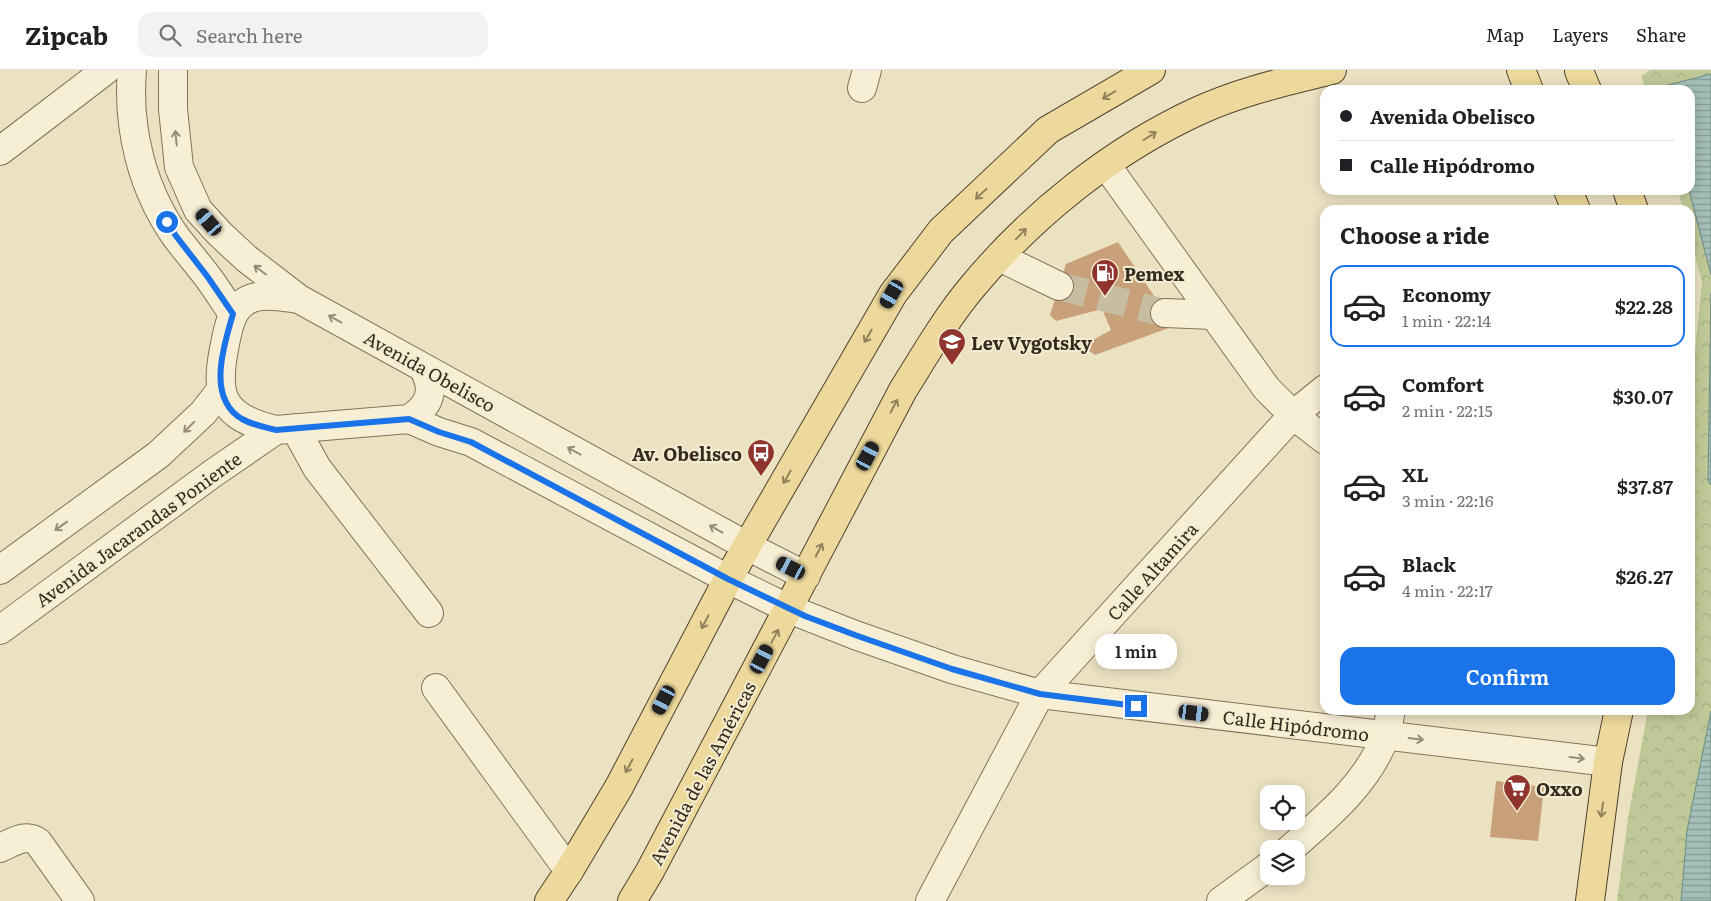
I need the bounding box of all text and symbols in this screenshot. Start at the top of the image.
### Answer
search box [138,12,488,57]
text: Zipcab [25,17,108,52]
icon: search [156,21,184,49]
text: Search here [196,21,303,49]
text: Map [1486,21,1524,48]
text: Layers [1552,21,1608,48]
text: Share [1636,21,1686,48]
one-way arrow [1102,90,1116,100]
text: Avenida Obelisco [1370,102,1535,130]
one-way arrow [171,130,181,146]
one-way arrow [1143,131,1157,141]
text: Calle Hipódromo [1370,151,1535,179]
one-way arrow [974,188,987,200]
car [193,206,224,238]
route start [156,211,178,233]
text: Choose a ride [1340,218,1489,251]
one-way arrow [1015,228,1027,240]
fuel station icon: Pemex [1090,258,1120,297]
place label: Pemex [1124,260,1184,287]
one-way arrow [254,264,267,275]
car [878,277,905,311]
text: Economy [1402,280,1491,308]
icon: car [1342,284,1387,329]
text: $22.28 [1615,292,1673,320]
text: 1 min · 22:14 [1402,308,1491,332]
one-way arrow [328,313,342,323]
street label: Avenida Obelisco [359,324,501,418]
school or university icon: Lev Vygotsky [937,327,967,366]
one-way arrow [863,329,873,344]
place label: Lev Vygotsky [971,329,1092,356]
text: Comfort [1402,370,1484,398]
icon: car [1342,374,1387,419]
text: $30.07 [1612,382,1673,410]
text: 2 min · 22:15 [1402,398,1493,422]
one-way arrow [889,399,899,414]
one-way arrow [183,421,195,433]
bus stop icon: Av. Obelisco [746,438,776,477]
car [854,439,881,473]
place label: Av. Obelisco [632,440,742,467]
street label: Avenida Jacarandas Poniente [29,445,247,613]
one-way arrow [567,445,581,455]
text: XL [1402,460,1429,488]
icon: car [1342,464,1387,509]
one-way arrow [781,469,791,484]
text: $37.87 [1617,472,1673,500]
text: 3 min · 22:16 [1402,488,1494,512]
street label: Calle Altamira [1100,516,1204,626]
one-way arrow [54,521,68,531]
one-way arrow [709,524,724,533]
one-way arrow [814,543,824,558]
text: Black [1402,550,1456,578]
icon: car [1342,554,1387,599]
car [774,555,807,581]
text: $26.27 [1615,562,1673,590]
text: 4 min · 22:17 [1402,578,1493,602]
one-way arrow [700,615,710,630]
one-way arrow [770,629,780,643]
callout: 1 min [1095,634,1177,668]
text: 1 min [1115,639,1157,663]
car [748,642,775,676]
button: Confirm [1340,647,1675,705]
street label: Avenida de las Américas [642,676,762,870]
car [650,683,677,717]
route end [1125,695,1147,717]
street label: Calle Hipódromo [1221,703,1371,747]
car [1178,704,1209,722]
one-way arrow [1407,734,1423,744]
one-way arrow [1569,753,1585,763]
one-way arrow [624,758,634,773]
supermarket icon: Oxxo [1502,773,1532,812]
place label: Oxxo [1536,775,1583,802]
map controls [1260,785,1305,885]
button: locate [1260,785,1305,830]
one-way arrow [1597,802,1607,818]
button: layers [1260,840,1305,885]

